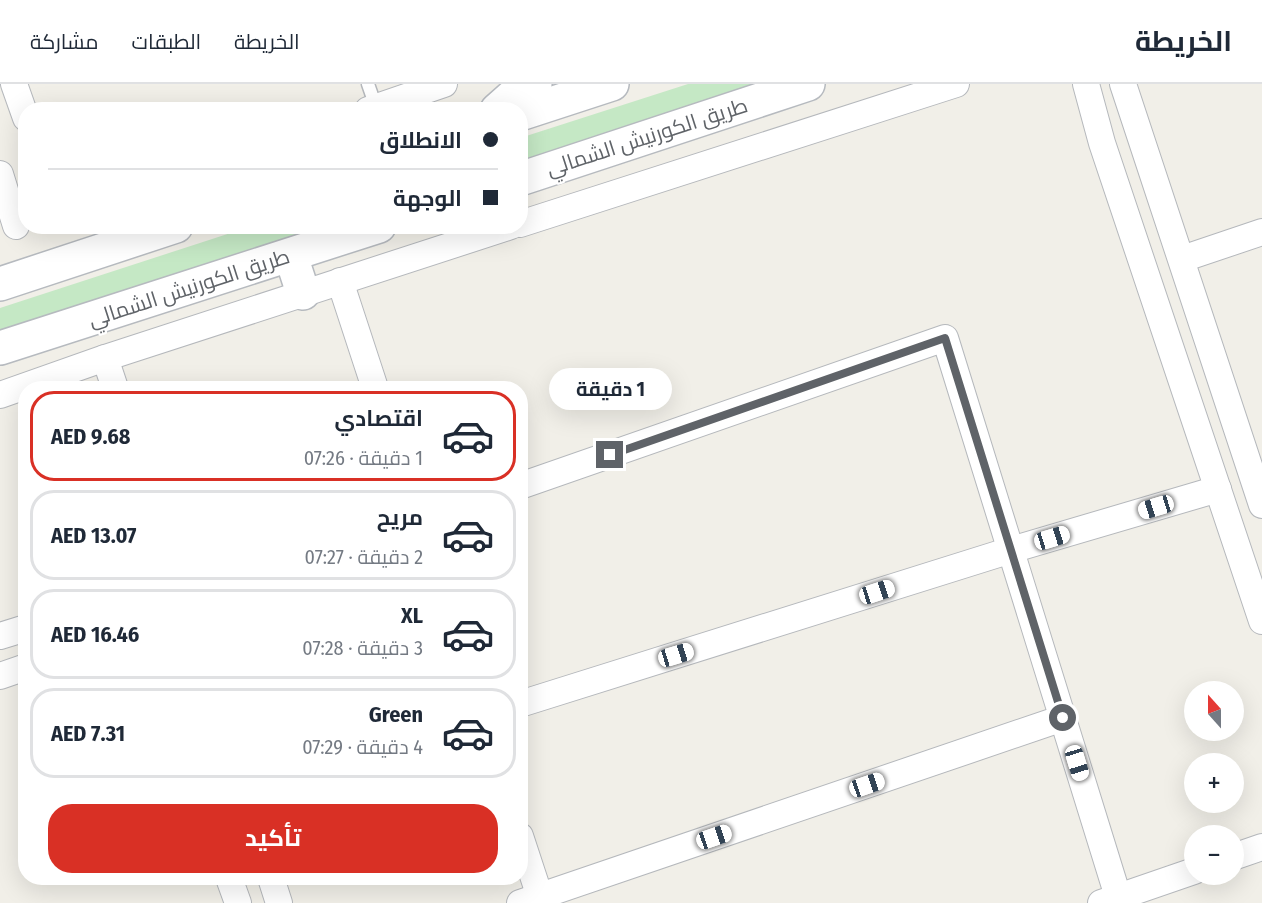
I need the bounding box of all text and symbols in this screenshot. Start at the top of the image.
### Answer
text: الخريطة [1135,25,1232,58]
text: مشاركة [30,29,99,55]
text: الطبقات [132,29,201,55]
text: الخريطة [234,29,300,55]
street label: طريق الكورنيش الشمالي [543,92,752,185]
text: الانطلاق [379,127,462,154]
text: الوجهة [393,185,462,212]
street label: طريق الكورنيش الشمالي [85,243,294,336]
callout: 1 دقيقة [548,368,672,410]
text: 1 دقيقة [576,377,645,401]
text: اقتصادي [334,405,423,432]
icon: car [441,409,495,463]
text: AED 9.68 [51,423,130,450]
route end [596,441,623,468]
text: 1 دقيقة · 07:26 [304,446,423,470]
car [1136,493,1176,521]
text: مريح [377,504,423,531]
icon: car [441,508,495,562]
text: AED 13.07 [51,522,136,549]
car [1032,524,1072,552]
text: 2 دقيقة · 07:27 [305,545,423,569]
car [857,578,897,606]
text: XL [401,602,423,629]
icon: car [441,607,495,661]
text: AED 16.46 [51,621,139,648]
text: 3 دقيقة · 07:28 [302,636,423,660]
car [656,641,696,669]
north arrow [1184,681,1244,741]
map controls [1184,681,1244,885]
text: Green [369,701,423,728]
route start [1049,704,1076,731]
icon: car [441,706,495,760]
text: AED 7.31 [51,720,125,747]
text: 4 دقيقة · 07:29 [302,735,423,759]
car [1063,743,1091,783]
button: + [1184,753,1244,813]
car [847,771,887,799]
button: تأكيد [48,804,498,873]
car [694,823,734,851]
button: − [1184,825,1244,885]

